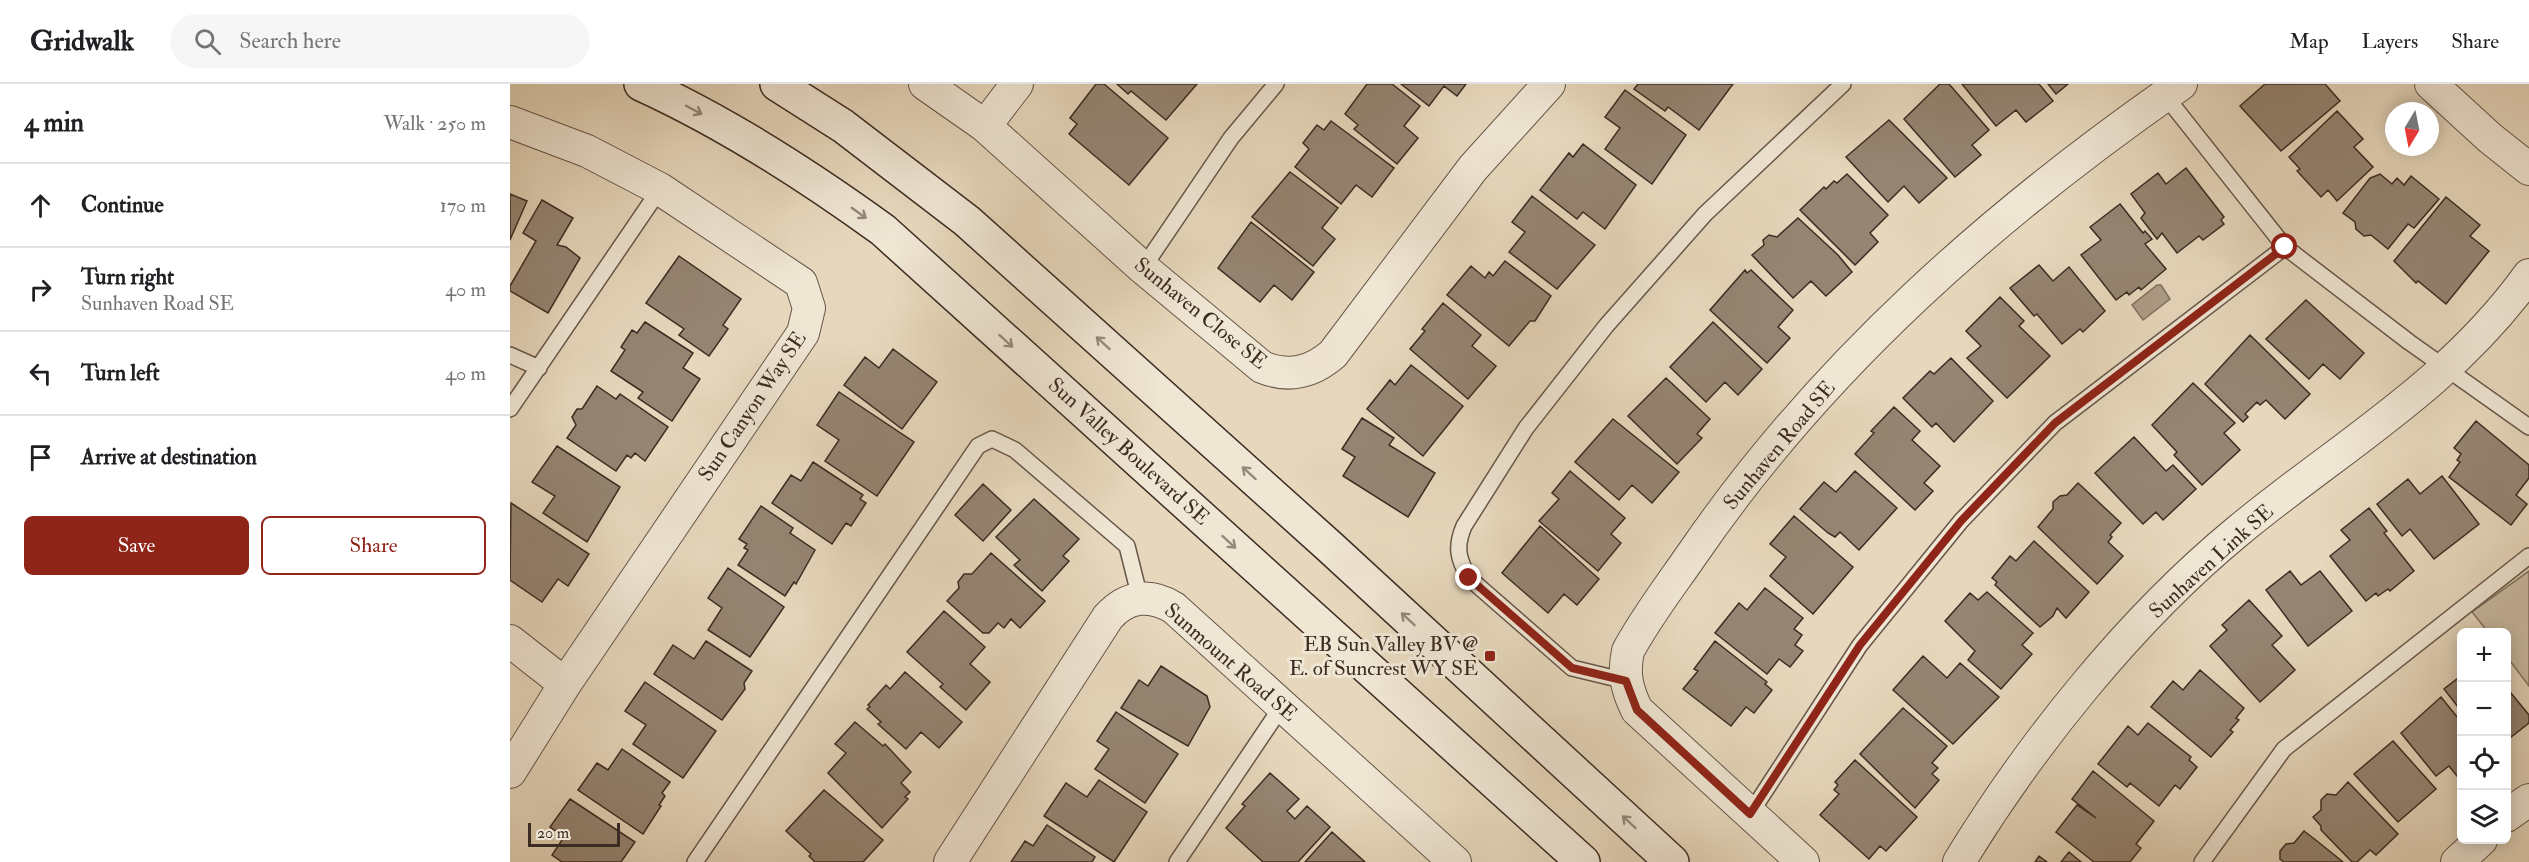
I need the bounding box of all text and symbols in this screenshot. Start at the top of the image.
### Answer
search box [170,14,590,68]
text: Gridwalk [30,24,134,59]
icon: search [191,25,224,58]
text: Search here [239,27,341,55]
text: Map [2289,28,2329,55]
text: Layers [2362,28,2418,55]
text: Share [2451,28,2499,55]
north arrow [2385,102,2439,156]
one-way arrow [684,105,702,116]
text: 4 min [24,107,84,139]
text: Walk · 250 m [383,111,486,136]
icon: ahead [24,189,57,222]
text: Continue [81,191,164,219]
text: 170 m [440,193,486,218]
one-way arrow [851,207,867,219]
route start [2271,233,2297,259]
street label: Sunhaven Close SE [1129,251,1273,375]
text: Turn right [81,263,174,291]
icon: right [24,273,57,306]
text: 40 m [445,277,486,302]
text: Sunhaven Road SE [81,291,234,316]
street label: Sun Canyon Way SE [692,326,813,486]
one-way arrow [999,334,1014,348]
one-way arrow [1096,336,1111,350]
icon: left [24,357,57,390]
text: Turn left [81,359,160,387]
text: 40 m [445,361,486,386]
street label: Sun Valley Boulevard SE [1042,372,1215,531]
street label: Sunhaven Road SE [1717,375,1841,516]
icon: arrive [24,441,57,474]
text: Arrive at destination [81,443,257,471]
one-way arrow [1241,466,1256,480]
street label: Sunhaven Link SE [2143,498,2279,624]
button: Save [24,516,249,575]
button: Share [261,516,486,575]
one-way arrow [1221,535,1236,549]
route end [1455,564,1481,590]
street label: Sunmount Road SE [1159,597,1303,728]
one-way arrow [1401,612,1416,626]
map controls [2457,628,2511,844]
button: + [2457,628,2511,682]
place label: EB Sun Valley BV @ E. of Suncrest WY SE [1289,631,1478,682]
marker: EB Sun Valley BV @ E. of Suncrest WY SE [1483,649,1497,663]
button: − [2457,682,2511,736]
button: locate [2457,736,2511,790]
button: layers [2457,790,2511,844]
one-way arrow [1622,815,1637,829]
scale bar [528,820,620,848]
text: 20 m [537,823,569,843]

